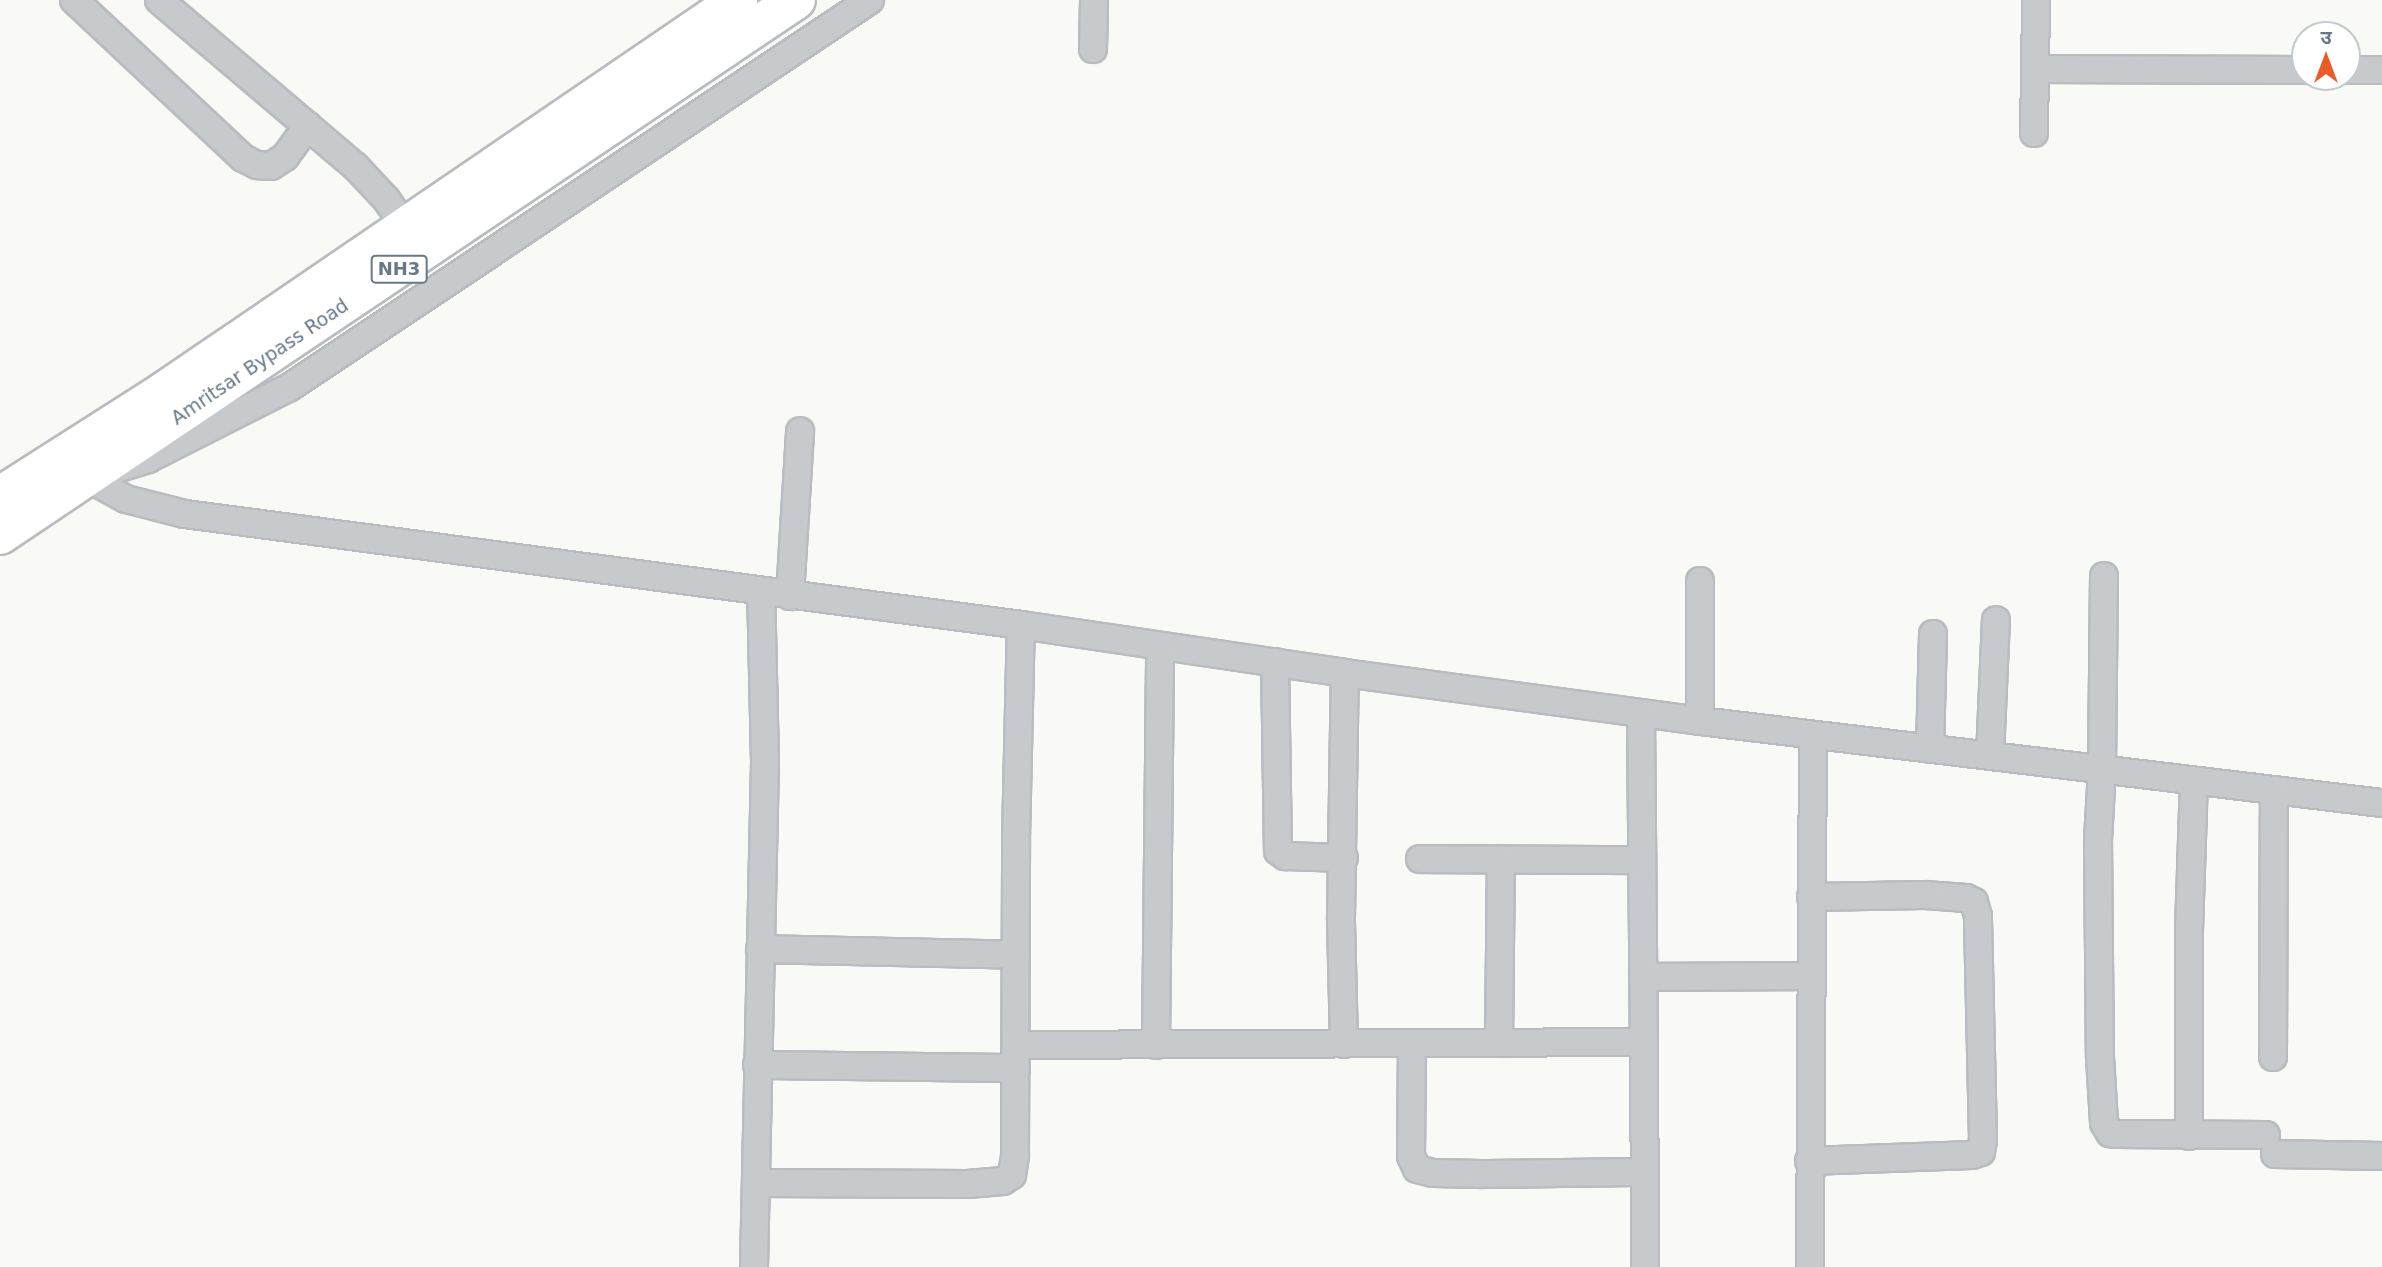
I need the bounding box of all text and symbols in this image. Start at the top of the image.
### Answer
north arrow [2291,21,2361,91]
text: उ [2320,26,2332,48]
road number: NH3 [369,255,429,284]
street label: Amritsar Bypass Road [167,294,353,430]

